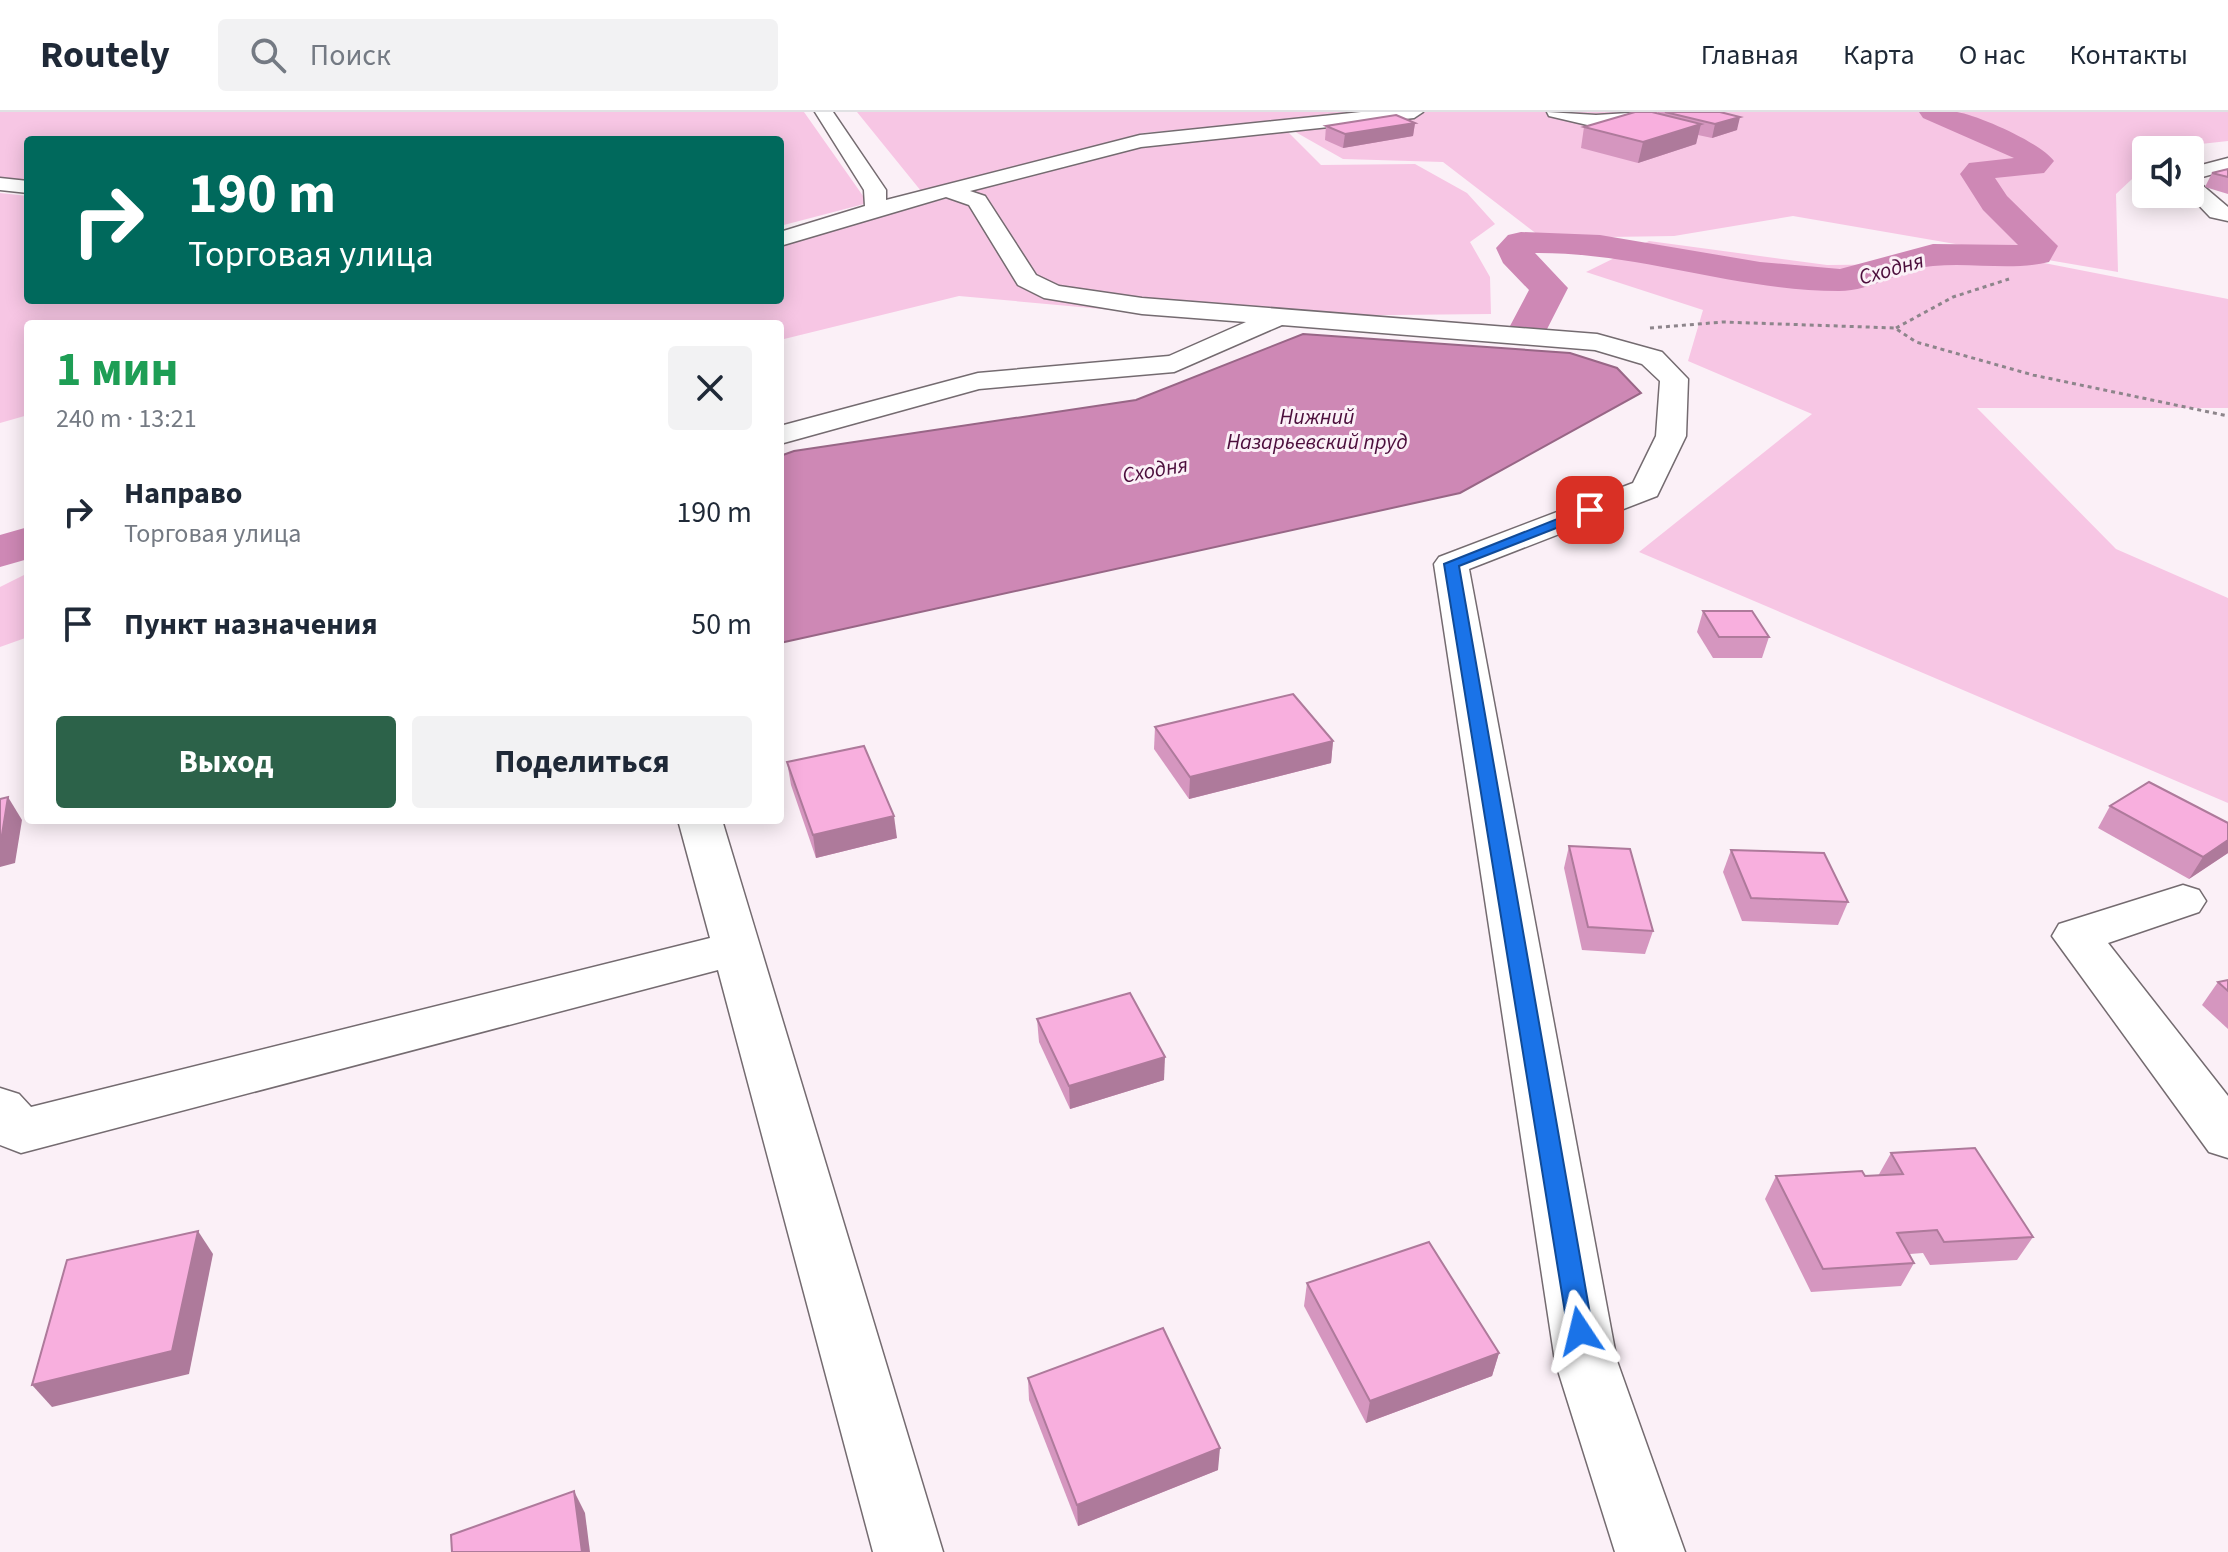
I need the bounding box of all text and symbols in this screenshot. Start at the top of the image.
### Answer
search box [218,19,778,91]
text: Routely [40,28,170,82]
icon: search [246,33,290,77]
text: Поиск [310,34,391,77]
text: Главная [1701,35,1799,75]
text: Карта [1843,35,1915,75]
text: О нас [1959,35,2026,75]
text: Контакты [2070,35,2188,75]
map controls [2132,136,2204,208]
button: sound [2132,136,2204,208]
text: 190 m [188,155,336,234]
icon: right [56,168,160,272]
text: Торговая улица [188,229,434,280]
water label: Сходня [1855,244,1928,293]
text: 1 мин [56,336,179,404]
button: close [668,346,752,430]
text: 240 m · 13:21 [56,400,197,437]
water label: Нижний Назарьевский пруд [1226,401,1408,458]
water label: Сходня [1120,448,1191,492]
text: Направо [124,472,242,515]
pin [1556,476,1624,544]
icon: arrive [1568,488,1612,532]
icon: right [56,490,100,534]
text: 190 m [676,491,752,534]
text: Торговая улица [124,515,301,552]
icon: arrive [56,602,100,646]
text: Пункт назначения [124,603,378,646]
text: 50 m [691,603,752,646]
button: Выход [56,716,396,808]
button: Поделиться [412,716,752,808]
position arrow [1538,1289,1622,1373]

